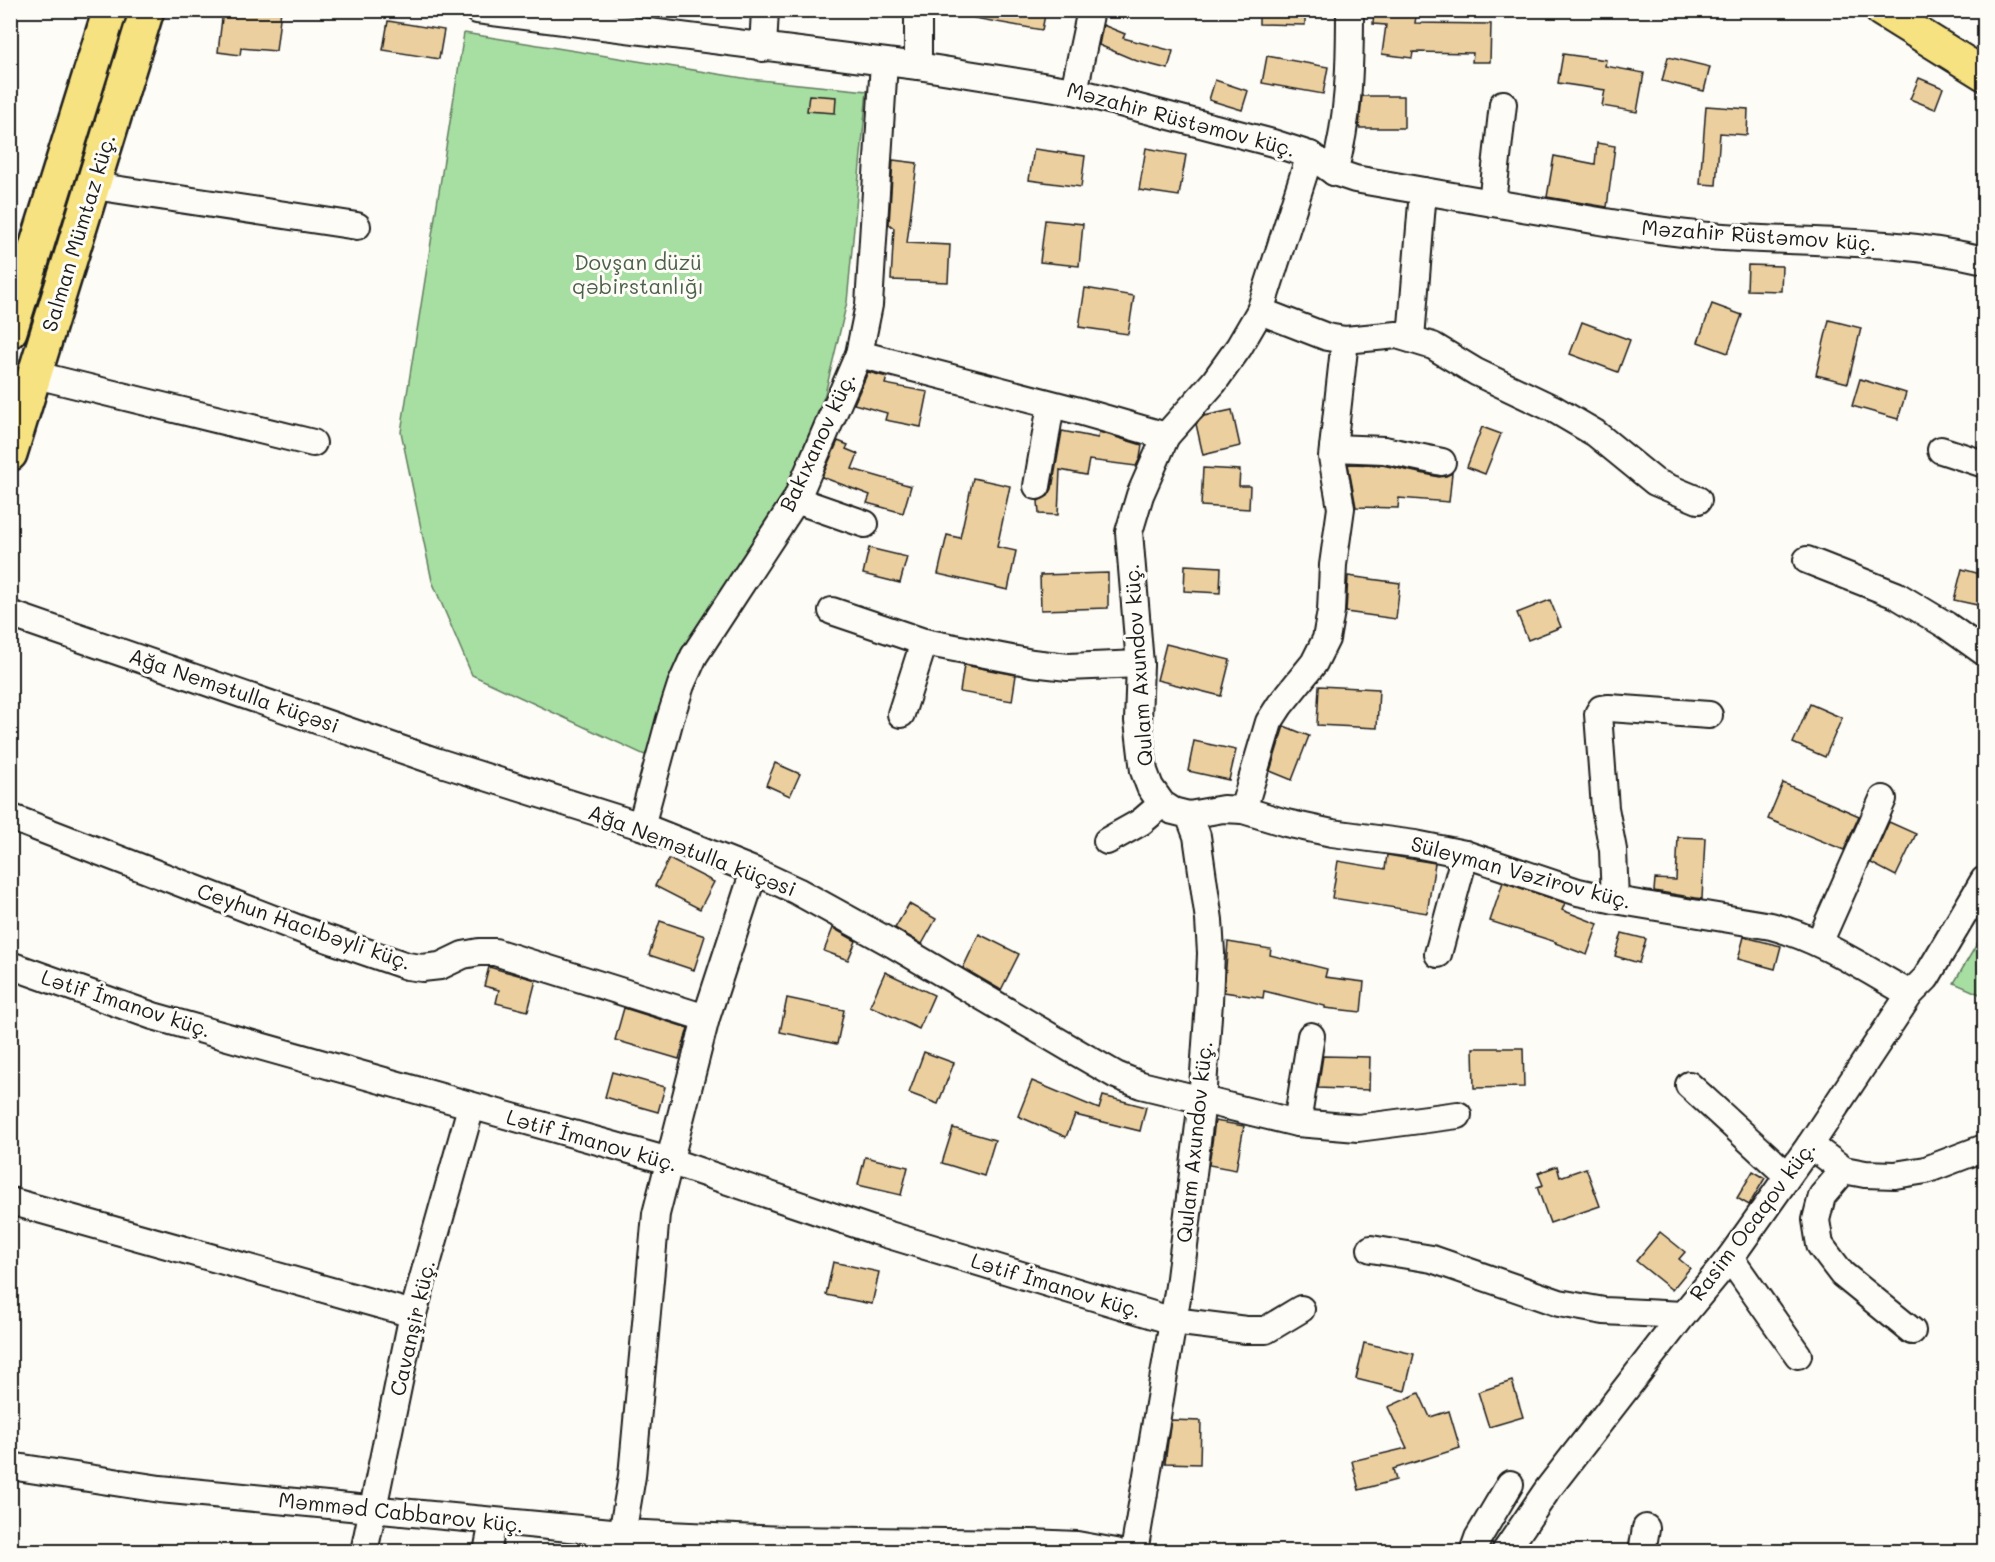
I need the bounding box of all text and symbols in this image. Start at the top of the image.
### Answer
street label: Məzahir Rüstəmov küç. [1064,75,1299,162]
street label: Salman Mümtaz küç. [35,130,120,335]
street label: Məzahir Rüstəmov küç. [1641,213,1878,256]
park label: Dovşan düzü qəbirstanlığı [572,248,704,299]
street label: Bakıxanov küç. [773,367,861,515]
street label: Qulam Axundov küç. [1117,563,1158,767]
street label: Ağa Nemətulla küçəsi [126,641,343,738]
street label: Ağa Nemətulla küçəsi [585,797,800,902]
street label: Süleyman Vəzirov küç. [1408,829,1635,914]
street label: Ceyhun Hacıbəyli küç. [194,876,415,975]
street label: Lətif İmanov küç. [38,962,215,1043]
street label: Qulam Axundov küç. [1169,1040,1218,1244]
street label: Lətif İmanov küç. [504,1102,681,1177]
street label: Rasim Ocaqov küç. [1683,1135,1821,1306]
street label: Lətif İmanov küç. [968,1246,1145,1323]
street label: Cavanşir küç. [383,1257,440,1398]
street label: Məmməd Cabbarov küç. [277,1485,525,1538]

